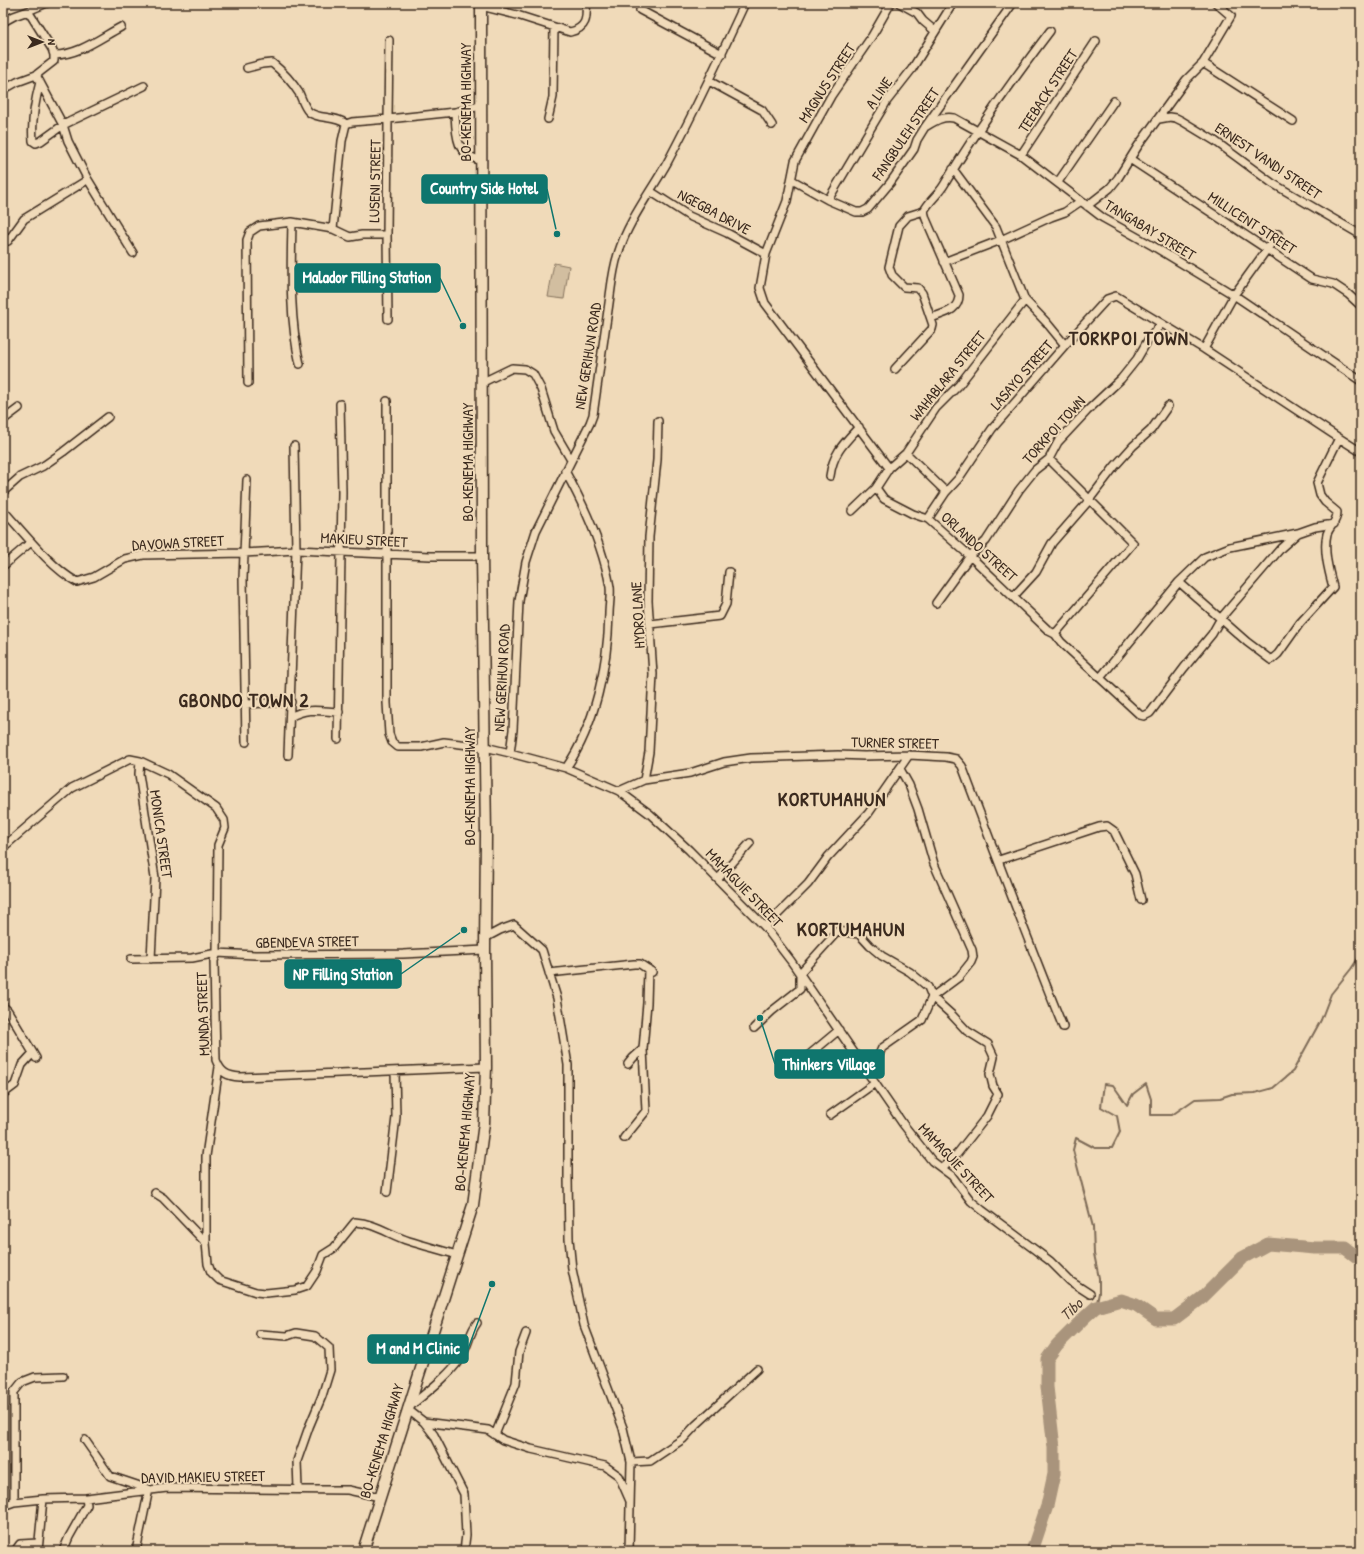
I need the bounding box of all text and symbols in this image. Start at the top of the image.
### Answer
north arrow [22,22,62,62]
street label: MAGNUS STREET [793,38,861,127]
text: N [45,39,59,45]
street label: BO-KENEMA HIGHWAY [455,42,476,161]
street label: TEEBACK STREET [1013,44,1083,137]
street label: A LINE [860,72,897,113]
street label: FANGBULEH STREET [866,82,945,185]
street label: ERNEST VANDI STREET [1211,117,1326,205]
street label: LUSENI STREET [363,138,386,223]
callout: Country Side Hotel [422,175,547,203]
text: Country Side Hotel [430,177,539,200]
street label: NGEGBA DRIVE [674,184,755,240]
street label: MILLICENT STREET [1204,186,1301,260]
street label: TANGABAY STREET [1101,194,1201,266]
callout: Malador Filling Station [295,264,440,292]
text: Malador Filling Station [303,266,431,289]
street label: NEW GERIHUN ROAD [569,300,606,411]
district label: TORKPOI TOWN [1068,325,1189,351]
street label: WAHABLARA STREET [905,326,991,425]
street label: LASAYO STREET [985,334,1059,414]
street label: TORKPOI TOWN [1017,391,1090,468]
street label: BO-KENEMA HIGHWAY [457,402,478,521]
street label: ORLANDO STREET [937,507,1023,587]
street label: MAKIEU STREET [320,527,409,552]
street label: DAVOWA STREET [131,530,226,555]
street label: HYDRO LANE [625,581,650,649]
street label: NEW GERIHUN ROAD [488,623,515,732]
district label: GBONDO TOWN 2 [179,687,309,713]
street label: BO-KENEMA HIGHWAY [459,726,480,845]
street label: TURNER STREET [851,731,940,754]
district label: KORTUMAHUN [778,786,886,812]
street label: MONICA STREET [145,789,178,880]
street label: MAMAGUIE STREET [701,843,788,933]
district label: KORTUMAHUN [797,916,905,942]
street label: GBENDEVA STREET [255,930,360,953]
callout: NP Filling Station [285,960,401,988]
text: NP Filling Station [293,963,393,986]
street label: MUNDA STREET [191,971,214,1056]
callout: Thinkers Village [775,1050,884,1078]
text: Thinkers Village [781,1053,876,1076]
street label: BO-KENEMA HIGHWAY [449,1072,480,1192]
street label: MAMAGUIE STREET [914,1118,1000,1208]
water label: Tibo [1055,1292,1088,1325]
callout: M and M Clinic [368,1335,468,1363]
text: M and M Clinic [376,1337,461,1359]
street label: BO-KENEMA HIGHWAY [354,1381,409,1501]
street label: DAVID MAKIEU STREET [141,1465,266,1488]

